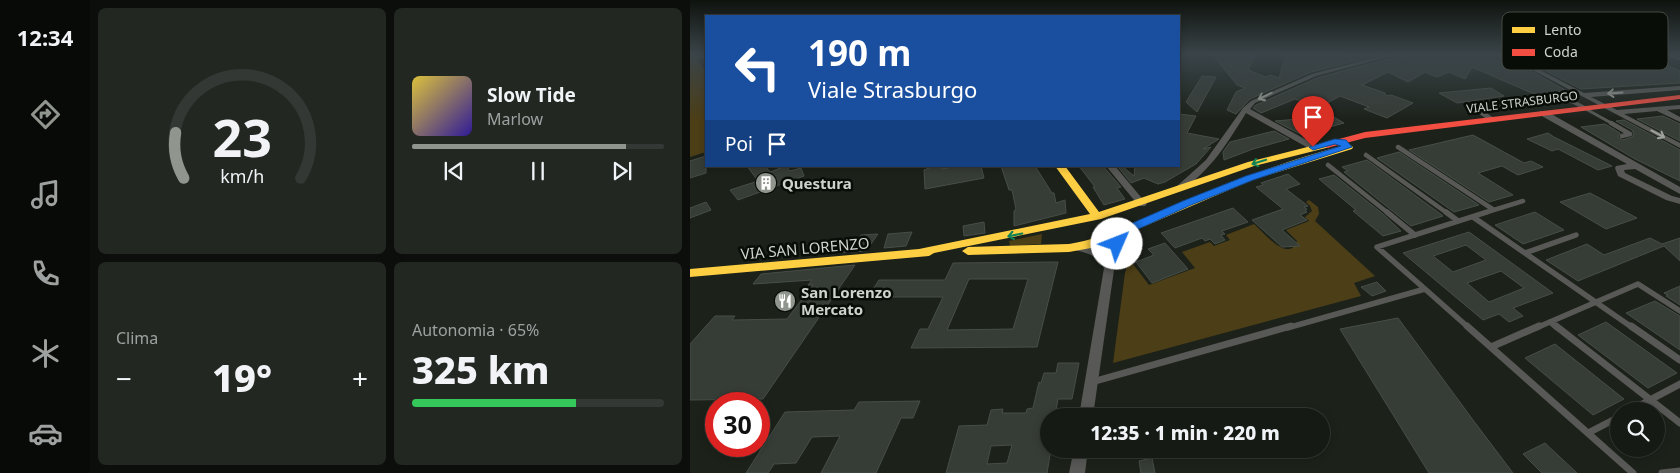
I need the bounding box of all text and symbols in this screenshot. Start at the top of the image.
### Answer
legend [1502,12,1668,70]
text: Lento [1544,20,1581,39]
text: 12:34 [17,22,73,52]
text: 190 m [808,29,911,76]
icon: left [725,35,790,100]
text: Coda [1544,42,1578,61]
text: Viale Strasburgo [808,74,977,104]
text: Slow Tide [487,82,576,108]
street label: VIALE STRASBURGO [1465,87,1579,117]
one-way arrow [1607,88,1623,98]
one-way arrow [1258,91,1273,101]
pin [1292,96,1334,147]
icon: directions [28,97,63,132]
text: 23 [212,101,272,172]
icon: arrive [1299,103,1327,131]
text: Marlow [487,108,543,130]
icon: arrive [763,130,791,158]
one-way arrow [1650,130,1665,139]
text: Poi [725,131,753,157]
icon: previous [440,157,468,185]
icon: pause [524,157,552,185]
icon: next [608,157,636,185]
one-way arrow [1252,158,1268,167]
text: km/h [220,164,264,188]
building icon: Questura [754,171,778,195]
place label: Questura [782,173,852,193]
icon: music [28,177,63,212]
position arrow [1090,217,1142,269]
one-way arrow [1007,230,1023,240]
street label: VIA SAN LORENZO [740,232,870,264]
icon: phone [28,256,63,291]
place label: San Lorenzo Mercato [801,282,892,319]
restaurant icon: San Lorenzo Mercato [773,289,797,313]
text: Autonomia · 65% [412,319,539,341]
text: Clima [116,327,158,349]
icon: climate [28,336,63,371]
text: 325 km [412,343,550,395]
text: 19° [212,351,272,403]
text: − [116,359,132,397]
text: + [352,359,368,397]
speed limit sign: 30 [705,392,770,457]
map controls [1610,402,1665,457]
button: search [1610,402,1665,457]
icon: car [28,416,63,451]
text: 12:35 · 1 min · 220 m [1090,420,1280,446]

